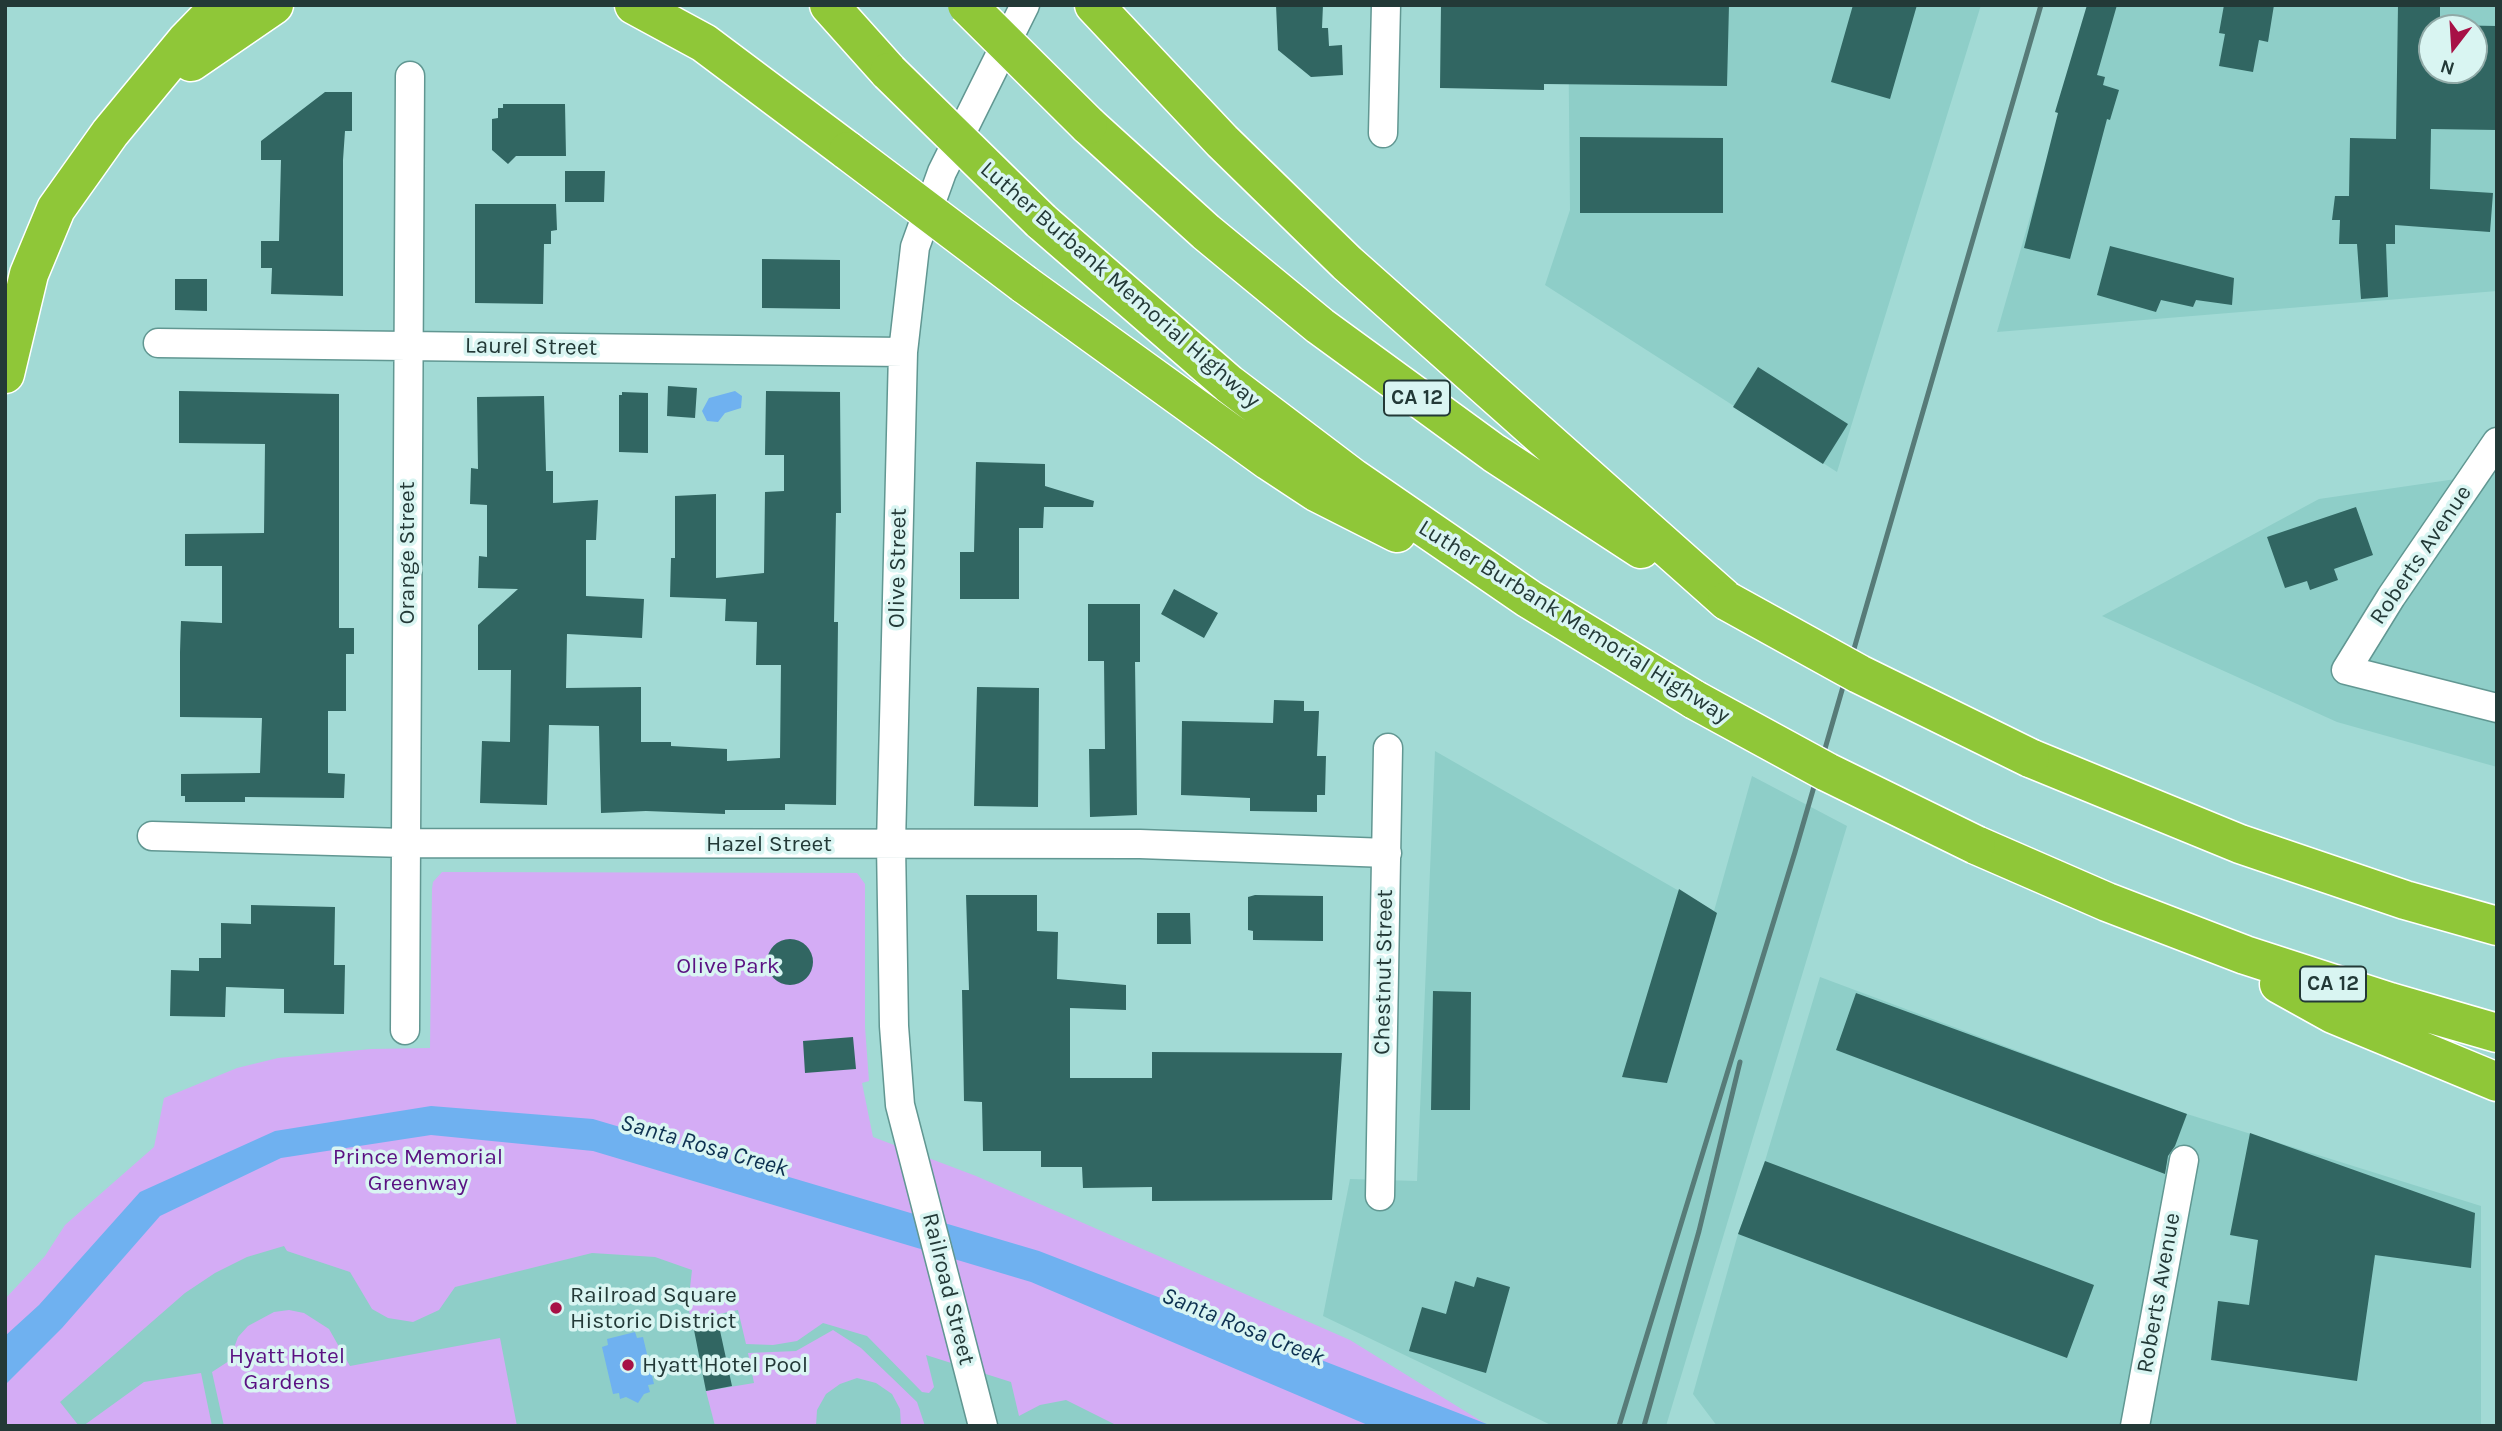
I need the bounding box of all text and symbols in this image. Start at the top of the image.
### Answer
north arrow [2418,14,2488,84]
text: N [2438,55,2457,80]
street label: Luther Burbank Memorial Highway [974,156,1266,414]
street label: Laurel Street [465,332,597,362]
road number: CA 12 [1384,380,1450,416]
street label: Roberts Avenue [2364,480,2478,630]
street label: Orange Street [393,481,421,625]
street label: Olive Street [883,508,913,628]
street label: Luther Burbank Memorial Highway [1413,514,1735,730]
street label: Hazel Street [706,830,832,858]
street label: Chestnut Street [1369,889,1399,1055]
park label: Olive Park [676,952,780,980]
road number: CA 12 [2300,967,2366,1002]
water label: Santa Rosa Creek [617,1108,791,1184]
park label: Prince Memorial Greenway [333,1143,503,1197]
street label: Railroad Street [916,1210,980,1368]
street label: Roberts Avenue [2131,1211,2187,1375]
place label: Railroad Square Historic District [570,1281,737,1335]
water label: Santa Rosa Creek [1157,1281,1329,1373]
marker: Railroad Square Historic District [548,1300,564,1316]
park label: Hyatt Hotel Gardens [229,1342,345,1396]
place label: Hyatt Hotel Pool [642,1351,808,1379]
marker: Hyatt Hotel Pool [620,1357,636,1373]

